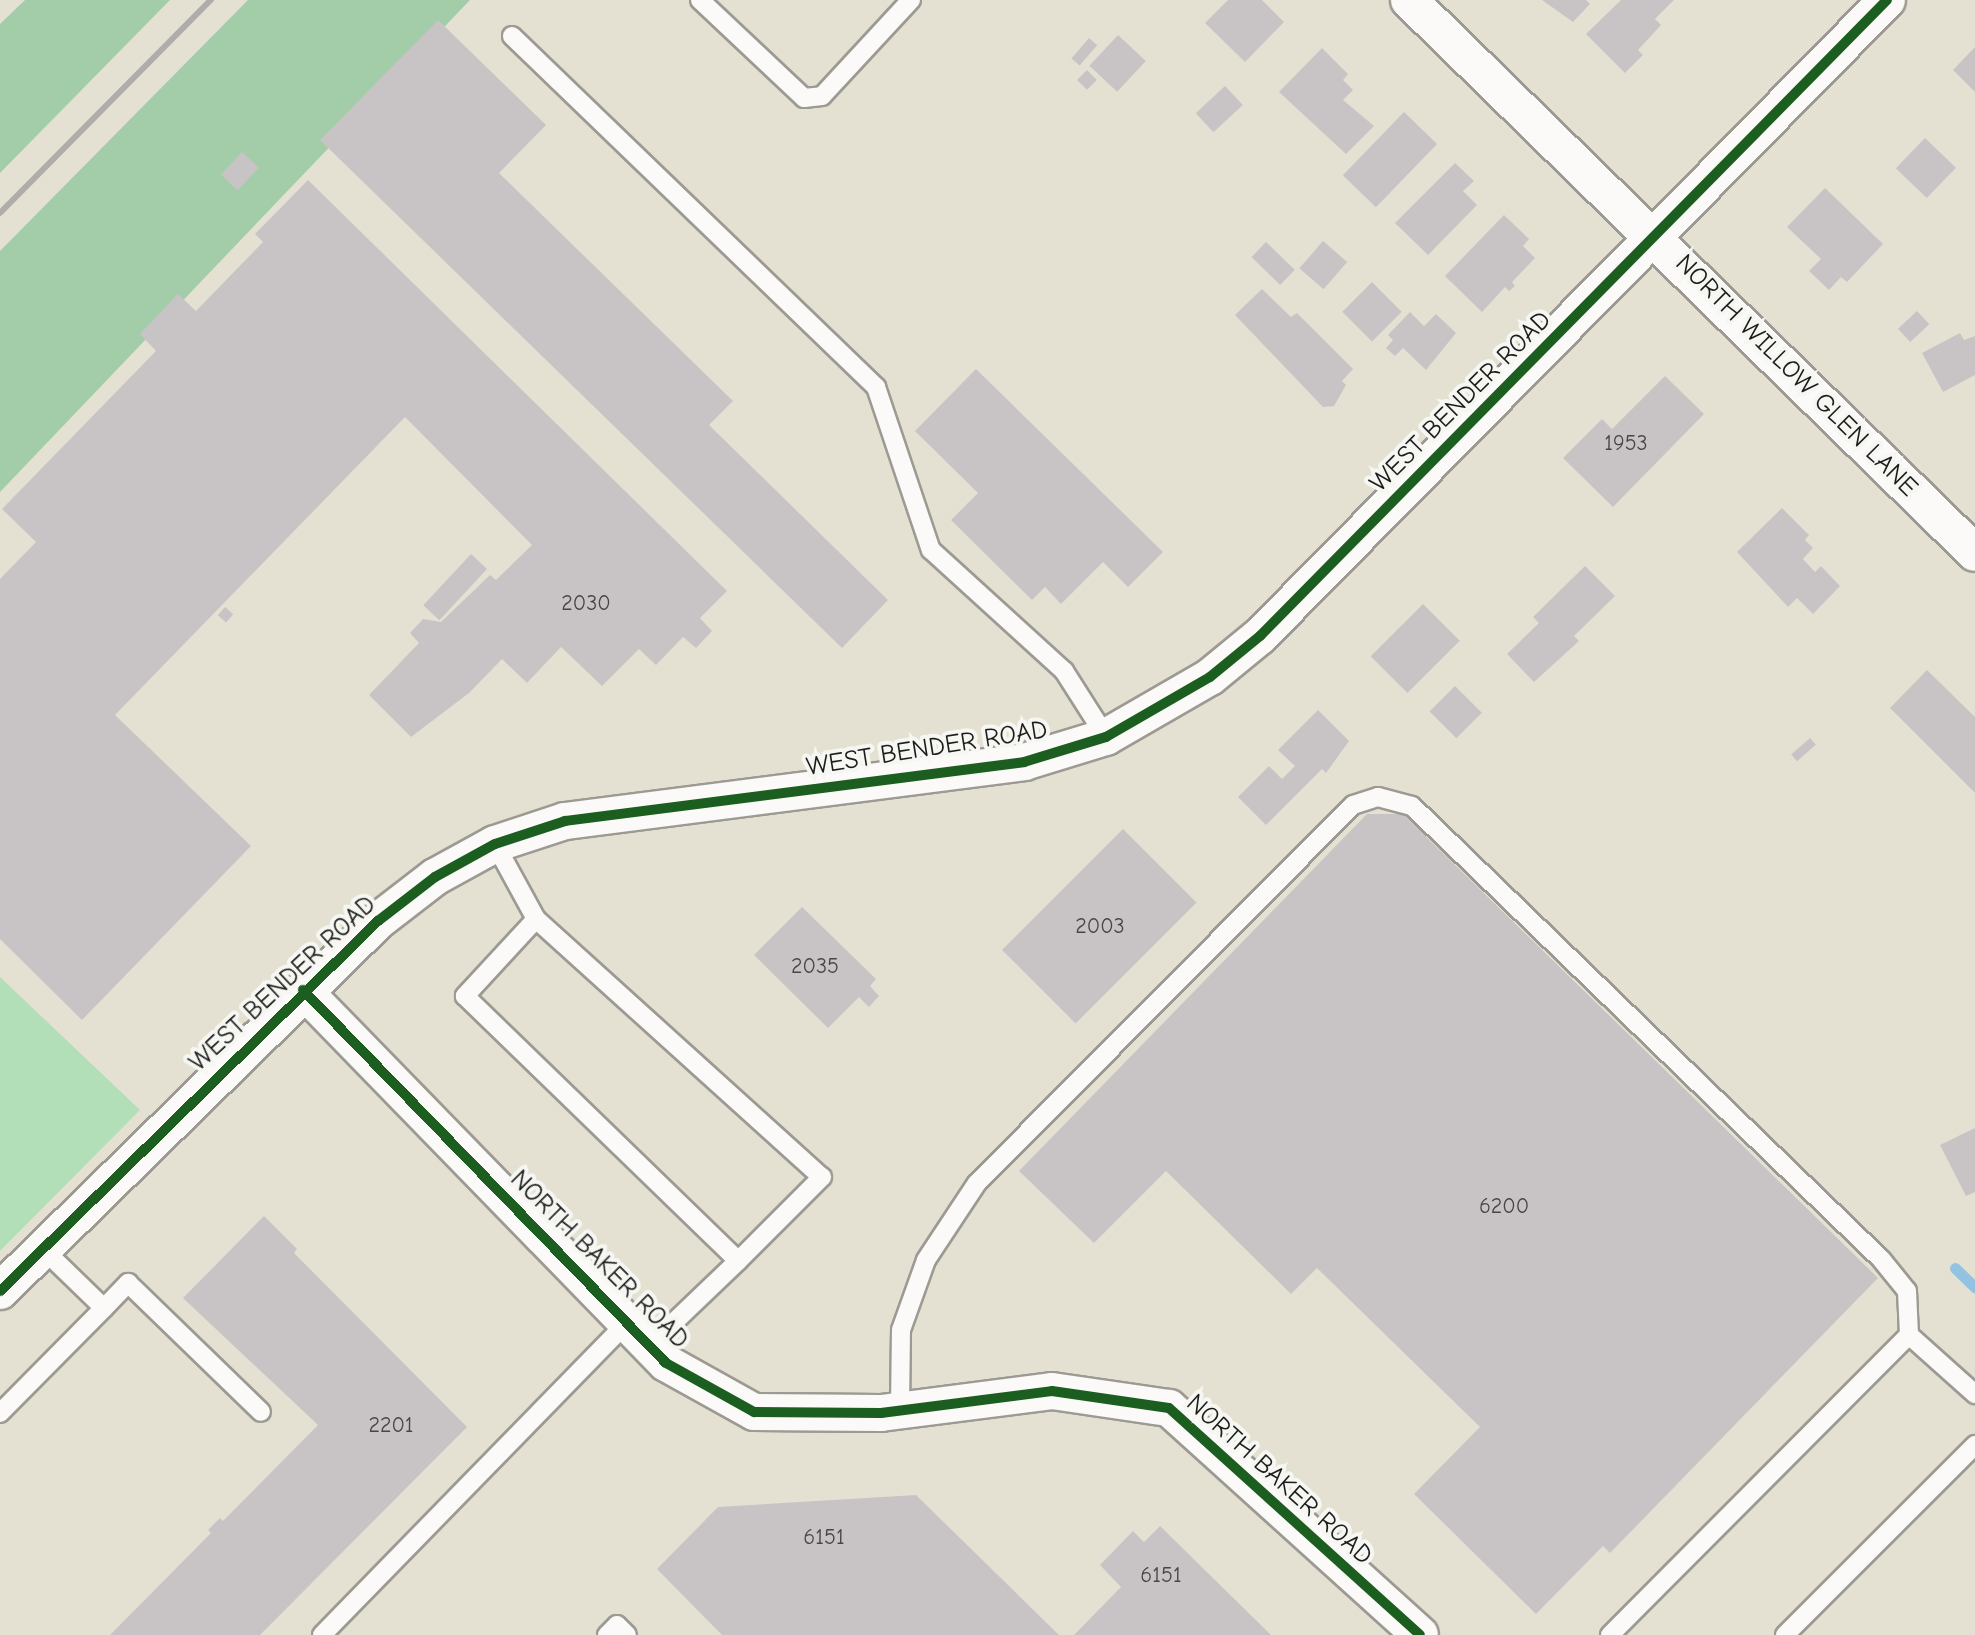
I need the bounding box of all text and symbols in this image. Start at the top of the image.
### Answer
street label: NORTH WILLOW GLEN LANE [1668,248,1924,504]
street label: WEST BENDER ROAD [1364,305,1558,499]
house number: 1953 [1604,431,1648,457]
house number: 2030 [561,591,611,617]
street label: WEST BENDER ROAD [804,715,1050,783]
street label: WEST BENDER ROAD [183,890,383,1078]
house number: 2003 [1075,914,1125,940]
house number: 2035 [791,954,839,980]
street label: NORTH BAKER ROAD [503,1164,695,1356]
house number: 6200 [1479,1194,1529,1220]
street label: NORTH BAKER ROAD [1180,1388,1378,1572]
house number: 2201 [368,1413,414,1439]
house number: 6151 [803,1525,845,1551]
house number: 6151 [1140,1563,1182,1589]

